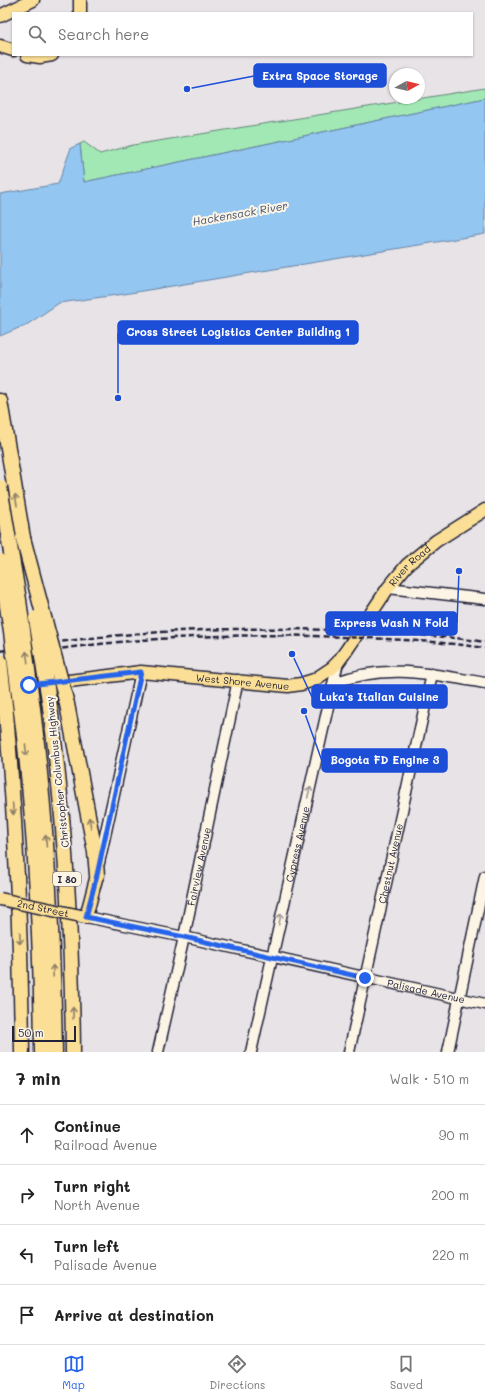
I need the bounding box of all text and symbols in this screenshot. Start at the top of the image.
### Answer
search box [12,12,473,56]
icon: search [26,23,48,45]
text: Search here [58,24,149,44]
callout: Extra Space Storage [254,64,386,87]
text: Extra Space Storage [262,68,378,83]
north arrow [389,68,425,104]
water label: Hackensack River [191,197,289,229]
callout: Cross Street Logistics Center Building 1 [118,321,358,344]
text: Cross Street Logistics Center Building 1 [126,324,350,339]
one-way arrow [12,494,20,507]
street label: River Road [385,541,433,589]
callout: Express Wash N Fold [326,612,457,635]
text: Express Wash N Fold [333,615,449,630]
one-way arrow [23,651,31,664]
street label: West Shore Avenue [195,670,290,693]
route start [20,676,38,694]
callout: Luka's Italian Cuisine [312,685,447,708]
text: Luka's Italian Cuisine [319,689,439,704]
street label: Christopher Columbus Highway [42,696,72,848]
one-way arrow [22,743,29,756]
callout: Bogota FD Engine 3 [322,749,447,772]
text: Bogota FD Engine 3 [331,752,440,767]
one-way arrow [305,786,313,799]
one-way arrow [10,802,17,815]
street label: Cypress Avenue [282,805,313,883]
one-way arrow [85,817,93,830]
street label: Chestnut Avenue [375,822,406,905]
street label: Fairview Avenue [184,826,214,907]
one-way arrow [42,835,49,848]
road number: I 80 [53,872,81,886]
street label: 2nd Street [16,896,70,920]
one-way arrow [277,913,285,926]
one-way arrow [16,931,23,944]
one-way arrow [49,965,57,978]
route end [356,969,374,987]
street label: Palisade Avenue [386,975,466,1006]
one-way arrow [69,1007,77,1020]
scale bar [12,1024,76,1043]
text: 50 m [18,1025,44,1040]
text: 7 min [16,1067,61,1089]
text: Walk · 510 m [389,1070,469,1087]
text: Continue [54,1116,121,1136]
icon: ahead [16,1124,38,1146]
text: 90 m [439,1126,469,1143]
text: Railroad Avenue [54,1136,157,1153]
text: Turn right [54,1176,131,1196]
icon: right [16,1184,38,1206]
text: 200 m [431,1186,469,1203]
text: North Avenue [54,1196,140,1213]
text: Turn left [54,1236,119,1256]
icon: left [16,1244,38,1266]
text: 220 m [432,1246,469,1263]
text: Palisade Avenue [54,1256,157,1273]
icon: arrive [16,1304,38,1326]
text: Arrive at destination [54,1305,214,1325]
tab: Map [62,1353,85,1392]
tab: Directions [209,1353,265,1392]
tab: Saved [390,1353,423,1392]

